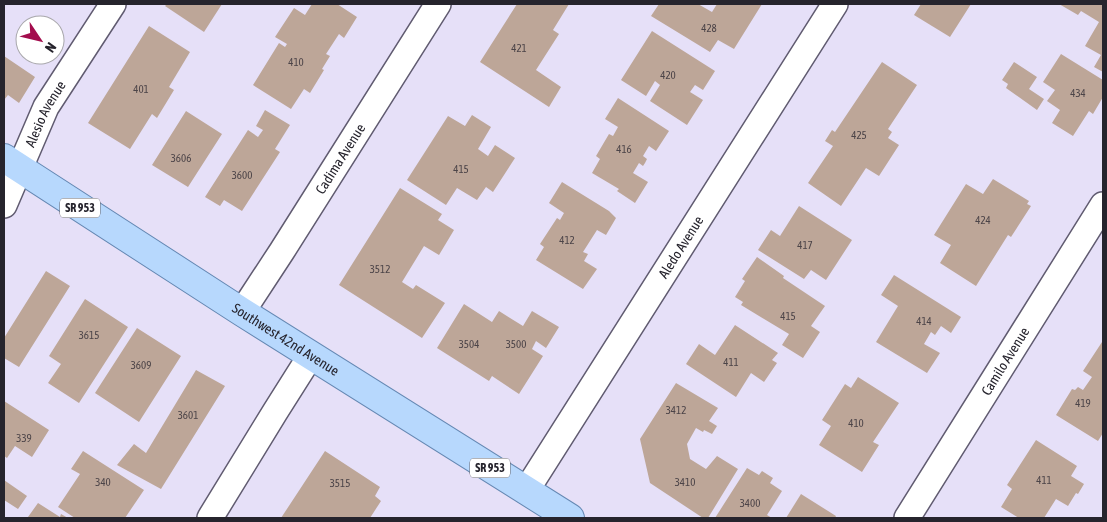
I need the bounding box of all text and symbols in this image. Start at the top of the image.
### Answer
north arrow [15,15,65,65]
house number: 428 [701,22,717,34]
text: N [42,39,60,55]
house number: 421 [511,42,527,54]
house number: 410 [288,56,304,68]
house number: 420 [660,69,676,81]
street label: Alesio Avenue [22,78,69,149]
house number: 401 [133,83,149,95]
house number: 434 [1070,87,1086,99]
street label: Cadima Avenue [312,121,368,197]
house number: 425 [851,129,867,141]
house number: 416 [616,143,632,155]
house number: 3606 [171,152,191,164]
house number: 415 [453,163,469,175]
house number: 3600 [232,169,252,181]
road number: SR 953 [60,198,100,218]
street label: Aledo Avenue [655,213,707,281]
house number: 424 [975,214,991,226]
house number: 412 [559,234,575,246]
house number: 417 [797,239,813,251]
house number: 3512 [370,263,390,275]
street label: Southwest 42nd Avenue [229,300,342,379]
house number: 415 [780,310,796,322]
house number: 414 [916,315,932,327]
street label: Camilo Avenue [978,324,1032,398]
house number: 3615 [79,329,99,341]
house number: 3504 [459,338,479,350]
house number: 3500 [506,338,526,350]
house number: 411 [723,356,739,368]
house number: 3609 [131,359,151,371]
house number: 419 [1075,397,1091,409]
house number: 3412 [666,404,686,416]
house number: 3601 [178,409,198,421]
house number: 410 [848,417,864,429]
house number: 339 [16,432,32,444]
road number: SR 953 [470,458,510,478]
house number: 411 [1036,474,1052,486]
house number: 340 [95,476,111,488]
house number: 3410 [675,476,695,488]
house number: 3515 [330,477,350,489]
house number: 3400 [740,497,760,509]

